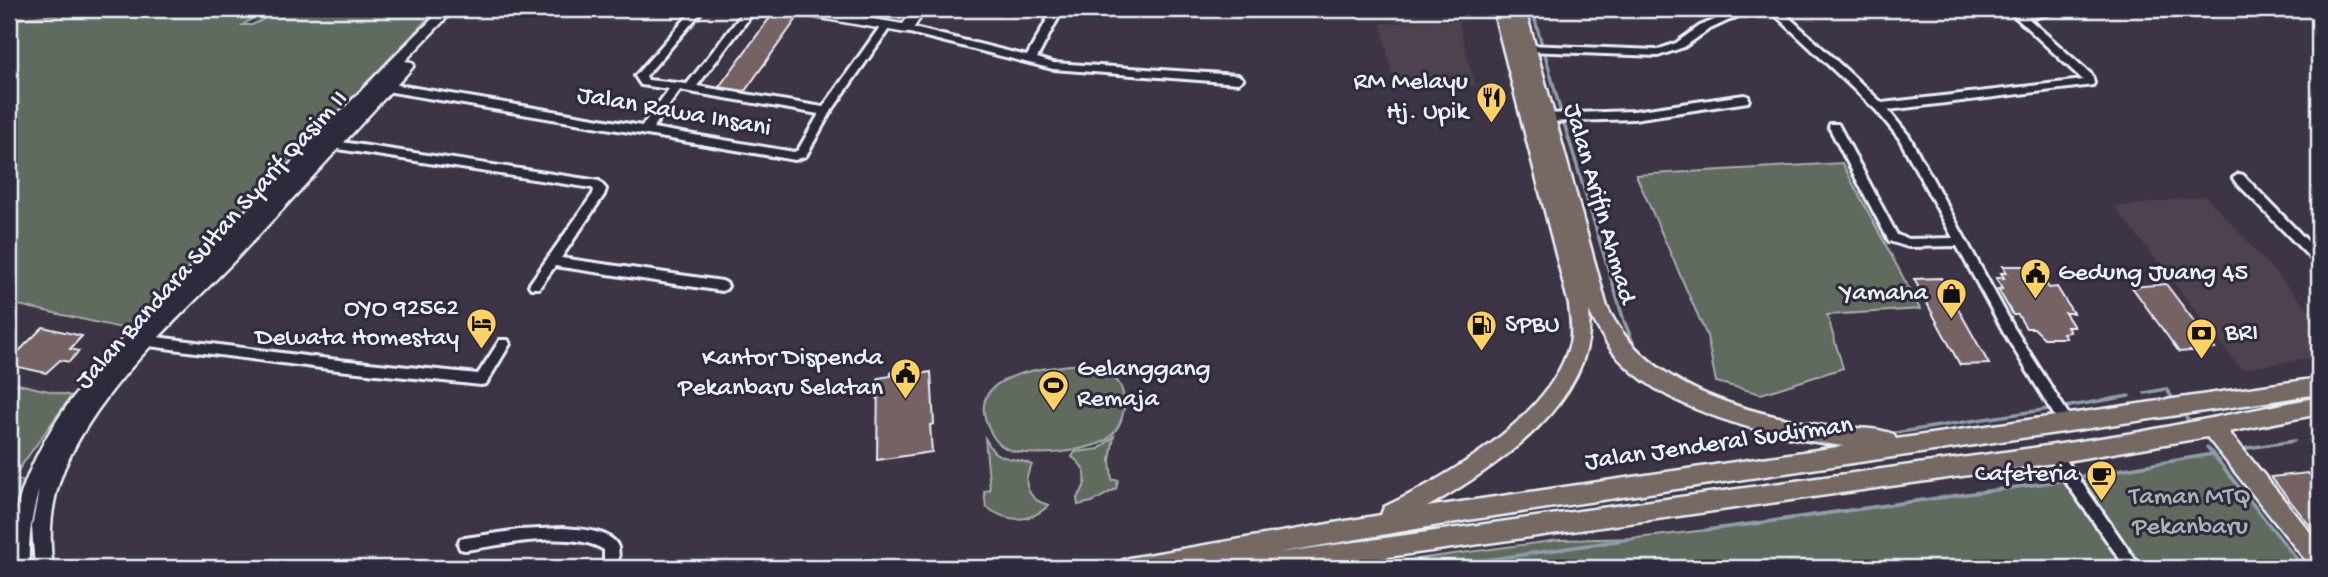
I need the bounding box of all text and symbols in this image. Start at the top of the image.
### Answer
place label: RM Melayu Hj. Upik [1354,68,1470,129]
street label: Jalan Rawa Insani [575,81,773,145]
restaurant icon: RM Melayu Hj. Upik [1474,81,1508,125]
street label: Jalan Bandara Sultan Syarif Qasim II [70,85,356,397]
street label: Jalan Arifin Ahmad [1555,100,1642,309]
public building icon: Gedung Juang 45 [2018,257,2052,301]
place label: Gedung Juang 45 [2058,259,2248,290]
shop icon: Yamaha [1934,277,1968,321]
place label: Yamaha [1838,279,1930,310]
place label: OYO 92562 Dewata Homestay [253,294,459,355]
hotel icon: OYO 92562 Dewata Homestay [465,307,499,351]
fuel station icon: SPBU [1465,309,1499,353]
place label: SPBU [1505,311,1560,342]
bank icon: BRI [2185,317,2219,361]
place label: BRI [2224,319,2258,350]
place label: Kantor Dispenda Pekanbaru Selatan [677,344,885,405]
place label: Gelanggang Remaja [1077,355,1211,416]
public building icon: Kantor Dispenda Pekanbaru Selatan [889,357,923,401]
sports icon: Gelanggang Remaja [1037,368,1071,412]
street label: Jalan Jenderal Sudirman [1583,411,1856,479]
cafe icon: Cafeteria [2084,458,2118,502]
place label: Cafeteria [1975,460,2080,491]
park label: Taman MTQ Pekanbaru [2127,483,2251,544]

